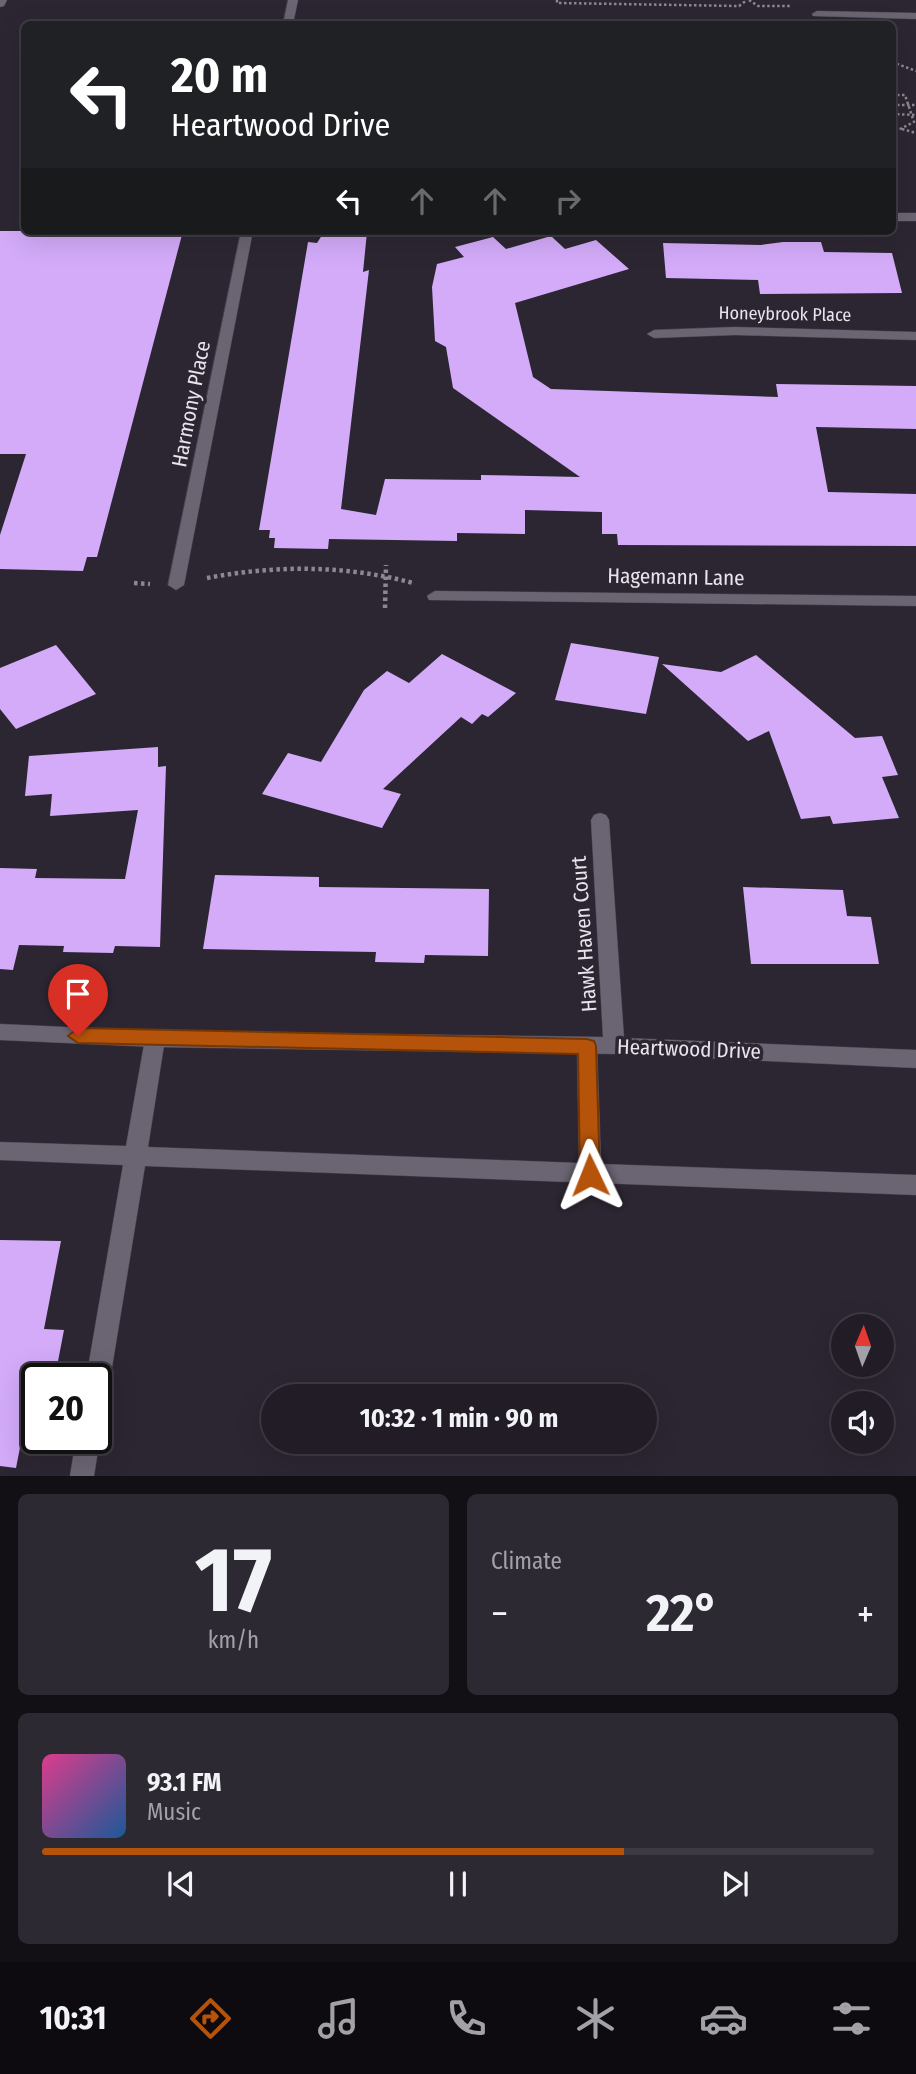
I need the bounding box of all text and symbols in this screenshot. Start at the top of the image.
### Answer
text: 20 m [171,46,268,105]
icon: left [56,49,147,140]
text: Heartwood Drive [171,106,390,144]
icon: left [330,182,368,220]
icon: ahead [403,182,441,220]
icon: ahead [476,182,514,220]
icon: right [549,182,587,220]
street label: Honeybrook Place [719,302,852,326]
street label: Harmony Place [166,339,216,469]
street label: Hagemann Lane [607,563,745,591]
street label: Hawk Haven Court [566,855,602,1013]
pin [48,964,108,1036]
icon: arrive [59,975,97,1013]
street label: Heartwood Drive [617,1033,761,1065]
position arrow [553,1138,627,1212]
north arrow [831,1314,894,1377]
map controls [831,1314,894,1454]
speed limit sign: 20 [21,1363,112,1454]
button: sound [831,1391,894,1454]
text: 10:32 · 1 min · 90 m [360,1403,558,1434]
text: 17 [195,1526,272,1635]
text: Climate [491,1547,562,1575]
text: 22° [646,1582,719,1645]
text: − [491,1591,508,1637]
text: + [857,1591,874,1637]
text: km/h [208,1626,259,1654]
text: 93.1 FM [147,1767,222,1798]
text: Music [147,1798,201,1826]
icon: previous [162,1865,200,1903]
icon: pause [439,1865,477,1903]
icon: next [716,1865,754,1903]
icon: directions [186,1994,235,2043]
icon: music [314,1994,363,2043]
icon: phone [442,1994,491,2043]
icon: climate [571,1994,620,2043]
icon: car [699,1994,748,2043]
icon: filters [827,1994,876,2043]
text: 10:31 [40,1999,107,2037]

